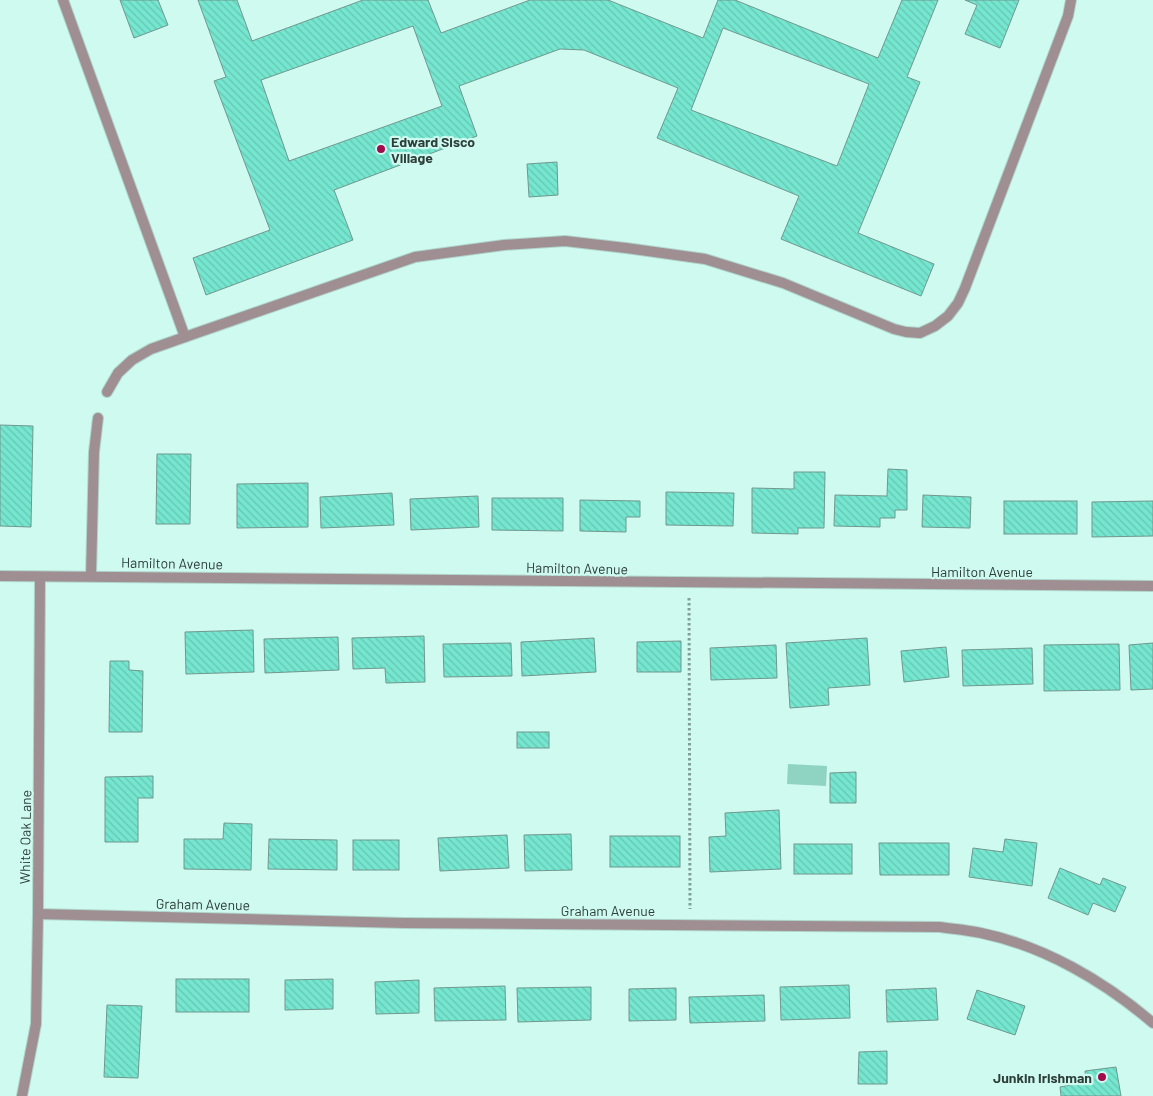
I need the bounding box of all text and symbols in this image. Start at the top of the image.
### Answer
place label: Edward Sisco Village [391,133,475,166]
marker: Edward Sisco Village [375,143,387,155]
street label: Hamilton Avenue [121,554,223,572]
street label: Hamilton Avenue [526,559,628,577]
street label: Hamilton Avenue [931,563,1033,580]
street label: White Oak Lane [16,790,34,884]
street label: Graham Avenue [156,895,250,913]
street label: Graham Avenue [561,902,655,919]
place label: Junkin Irishman [993,1069,1092,1086]
marker: Junkin Irishman [1096,1071,1108,1083]

